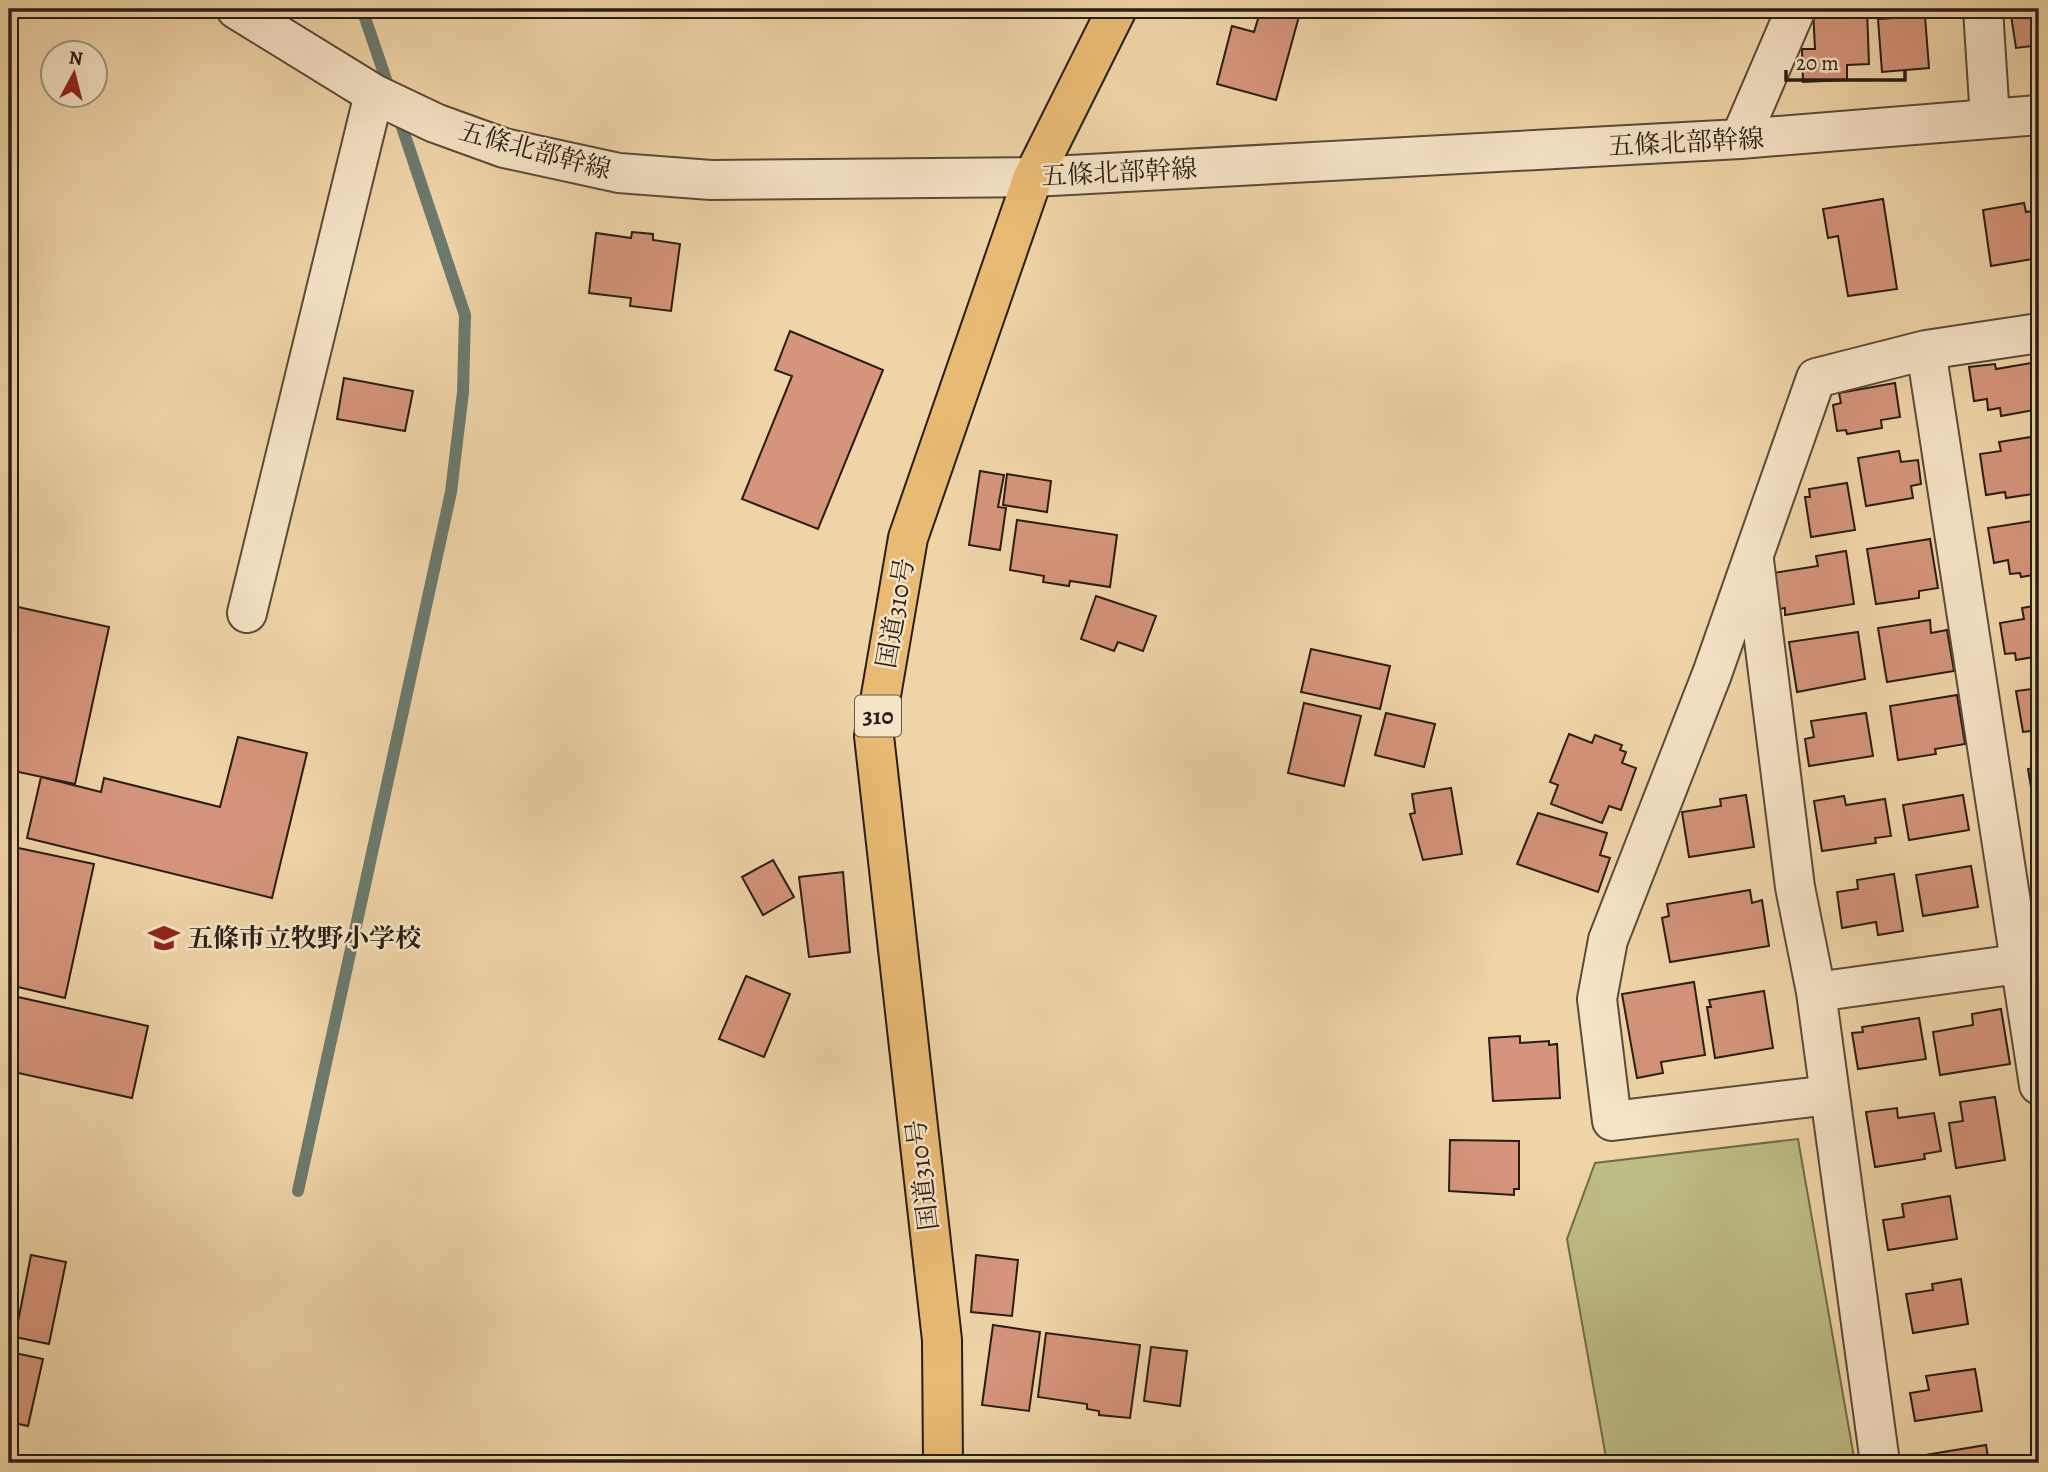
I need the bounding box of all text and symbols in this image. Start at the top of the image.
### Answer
north arrow [38,38,108,108]
scale bar [1786,38,1904,82]
text: N [67,44,85,72]
text: 20 m [1796,49,1839,77]
street label: 五條北部幹線 [455,113,615,188]
street label: 五條北部幹線 [1607,121,1765,164]
street label: 五條北部幹線 [1040,151,1198,194]
street label: 国道310号 [869,555,922,671]
road number: 310 [855,696,901,736]
school or university icon: 五條市立牧野小学校 [147,921,181,955]
place label: 五條市立牧野小学校 [187,921,421,956]
street label: 国道310号 [898,1117,947,1232]

